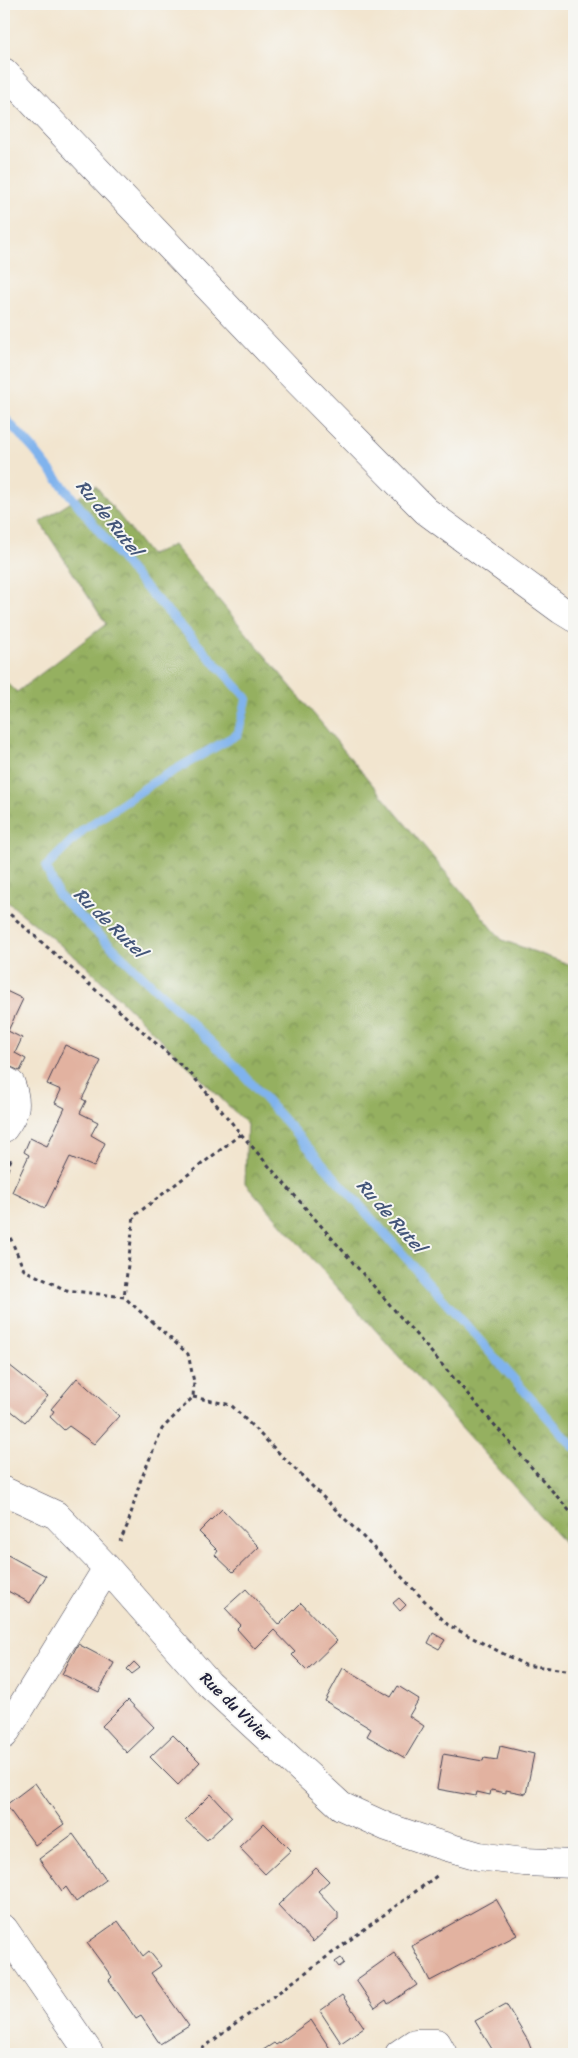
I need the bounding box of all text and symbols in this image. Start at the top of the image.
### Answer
water label: Ru de Rutel [68,472,153,567]
water label: Ru de Rutel [66,880,157,969]
water label: Ru de Rutel [348,1171,436,1264]
street label: Rue du Vivier [193,1665,280,1750]

